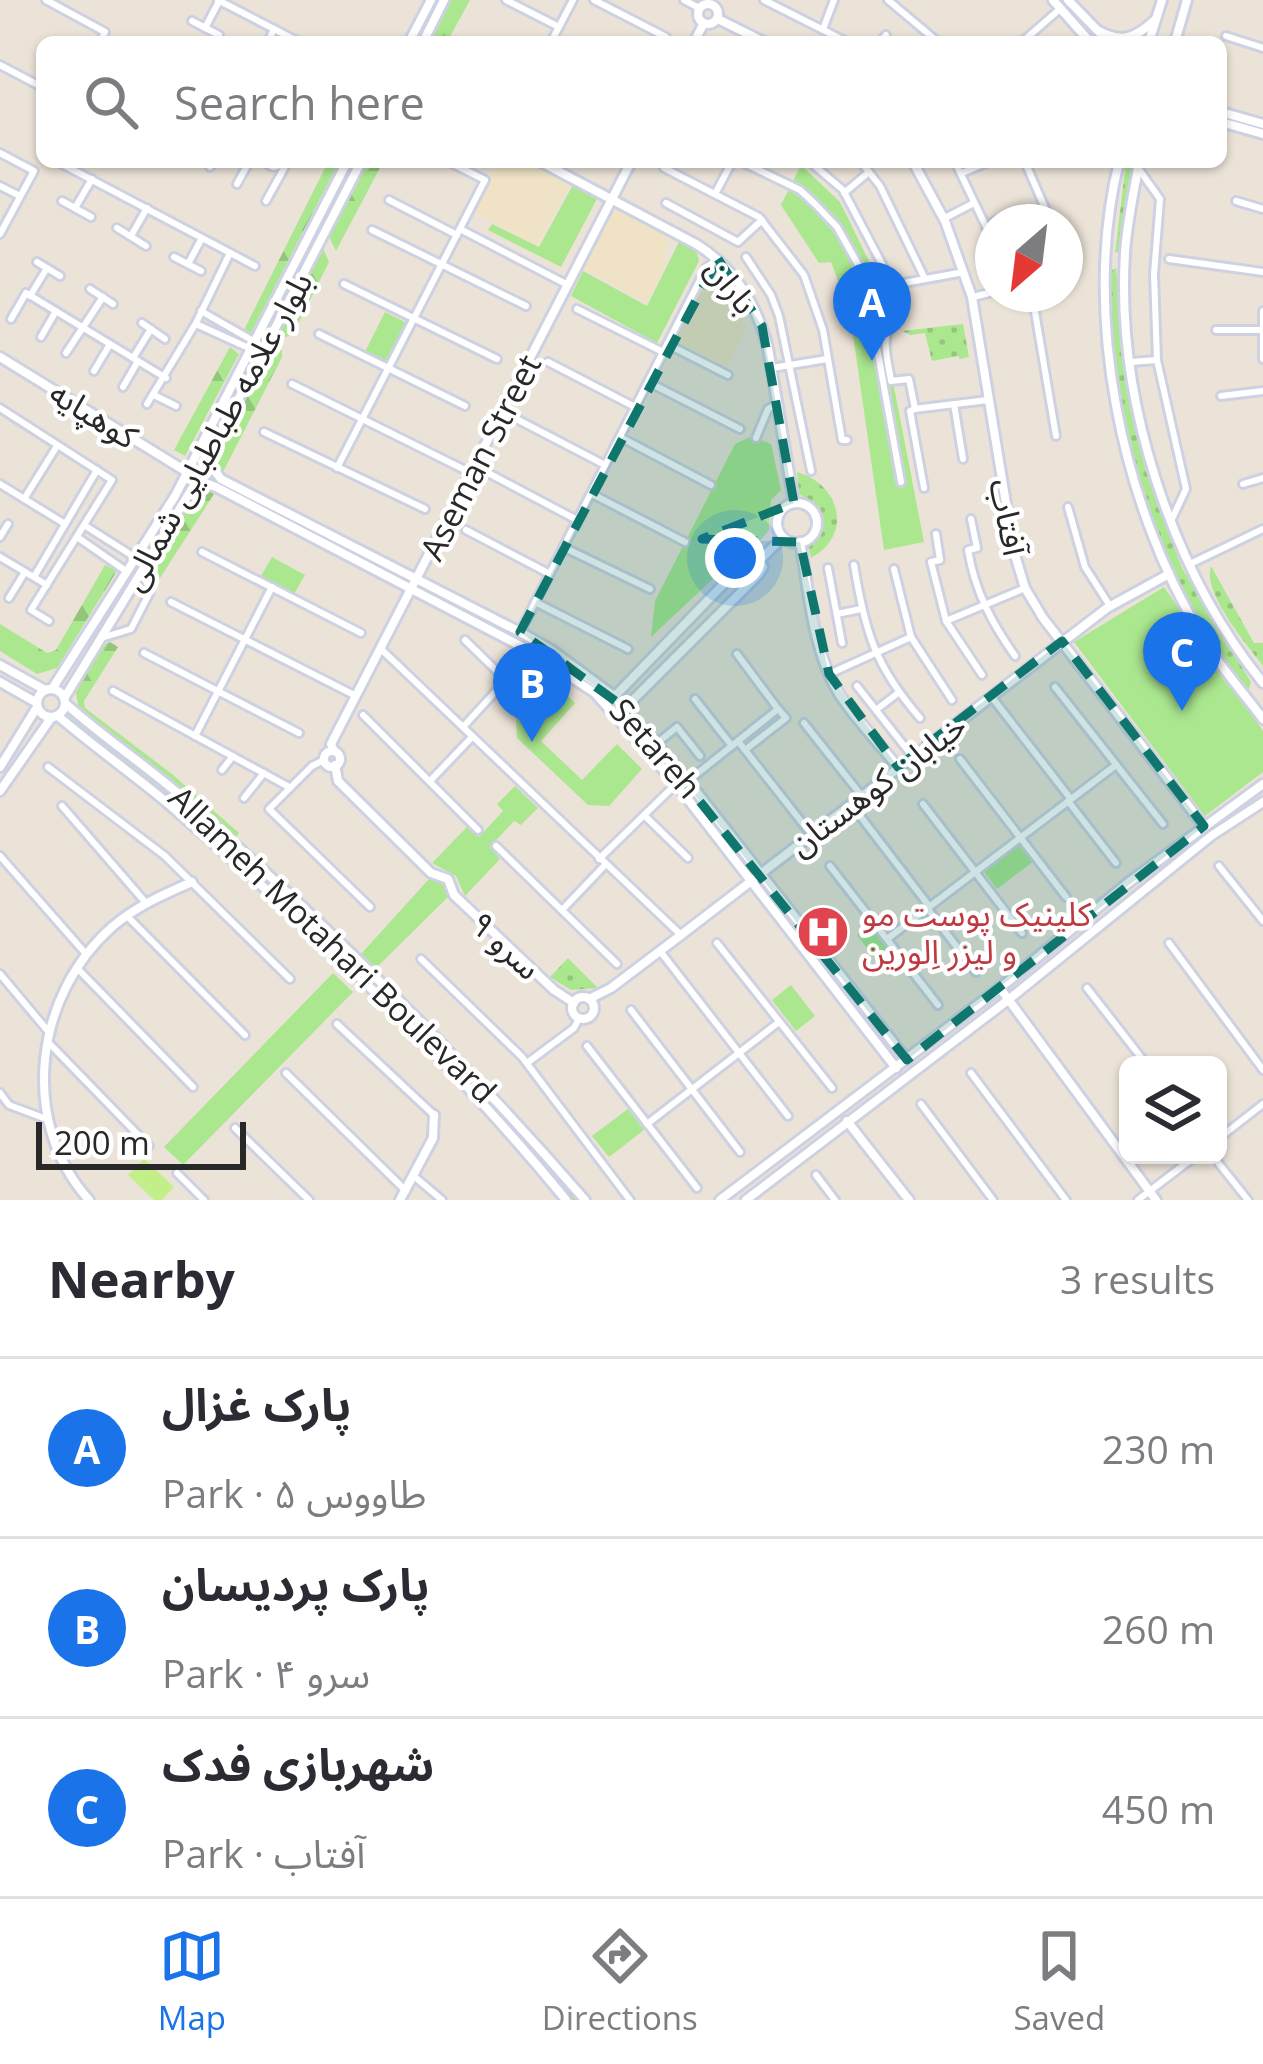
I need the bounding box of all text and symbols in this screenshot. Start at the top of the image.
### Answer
search box [36,36,1227,168]
icon: search [78,69,144,135]
text: Search here [174,72,425,133]
north arrow [975,204,1083,312]
street label: باران [696,247,768,323]
pin: A [833,262,911,361]
street label: بلوار علامه طباطبایی شمالی [110,264,322,598]
street label: Aseman Street [409,347,551,567]
street label: کوهپایه [41,369,147,459]
street label: آفتاب [980,475,1039,561]
your location [705,528,765,588]
pin: C [1143,612,1221,711]
pin: B [493,643,571,742]
street label: Setareh [600,688,712,808]
street label: خیابان کوهستان [779,702,975,866]
street label: Allameh Motahari Boulevard [159,775,507,1113]
place label: کلینیک پوست مو و لیزر اِلورین [862,891,1091,974]
street label: سرو ۹ [461,901,551,989]
hospital icon: کلینیک پوست مو و لیزر اِلورین [795,904,851,960]
map controls [1119,1056,1227,1164]
button: layers [1119,1056,1227,1164]
scale bar [36,1116,246,1169]
text: 200 m [54,1120,150,1165]
text: Nearby [48,1243,235,1313]
text: 3 results [1060,1252,1215,1305]
text: پارک غزال [162,1373,352,1434]
text: A [74,1422,100,1475]
text: 230 m [1102,1422,1215,1475]
text: Park · طاووس ۵ [162,1466,426,1519]
text: پارک پردیسان [162,1553,430,1614]
text: B [74,1602,100,1655]
text: 260 m [1102,1602,1215,1655]
text: Park · سرو ۴ [162,1646,370,1699]
text: شهربازی فدک [162,1733,434,1794]
text: C [75,1782,99,1835]
text: 450 m [1102,1782,1215,1835]
text: Park · آفتاب [162,1826,365,1879]
tab: Map [158,1923,226,2040]
tab: Directions [542,1923,698,2040]
tab: Saved [1013,1923,1105,2040]

